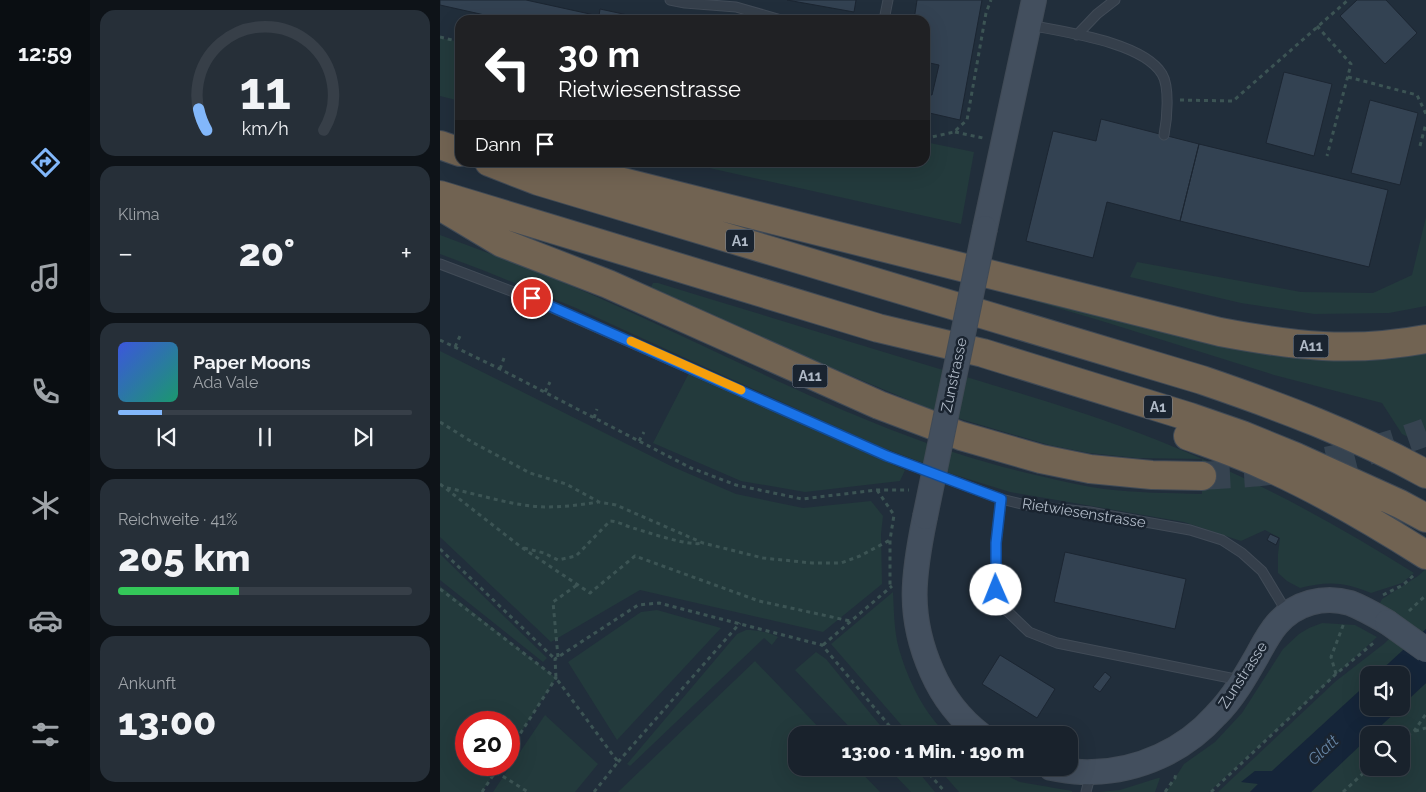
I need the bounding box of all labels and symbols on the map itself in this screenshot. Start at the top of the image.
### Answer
road number: A1 [726,230,754,252]
pin [511,277,553,319]
road number: A11 [1294,334,1328,358]
street label: Zunstrasse [937,336,971,414]
road number: A11 [792,364,828,388]
road number: A1 [1144,396,1172,418]
street label: Rietwiesenstrasse [1021,494,1147,532]
position arrow [969,563,1021,615]
street label: Zunstrasse [1215,638,1271,712]
speed limit sign: 20 [455,711,520,776]
water label: Glatt [1304,731,1343,769]

